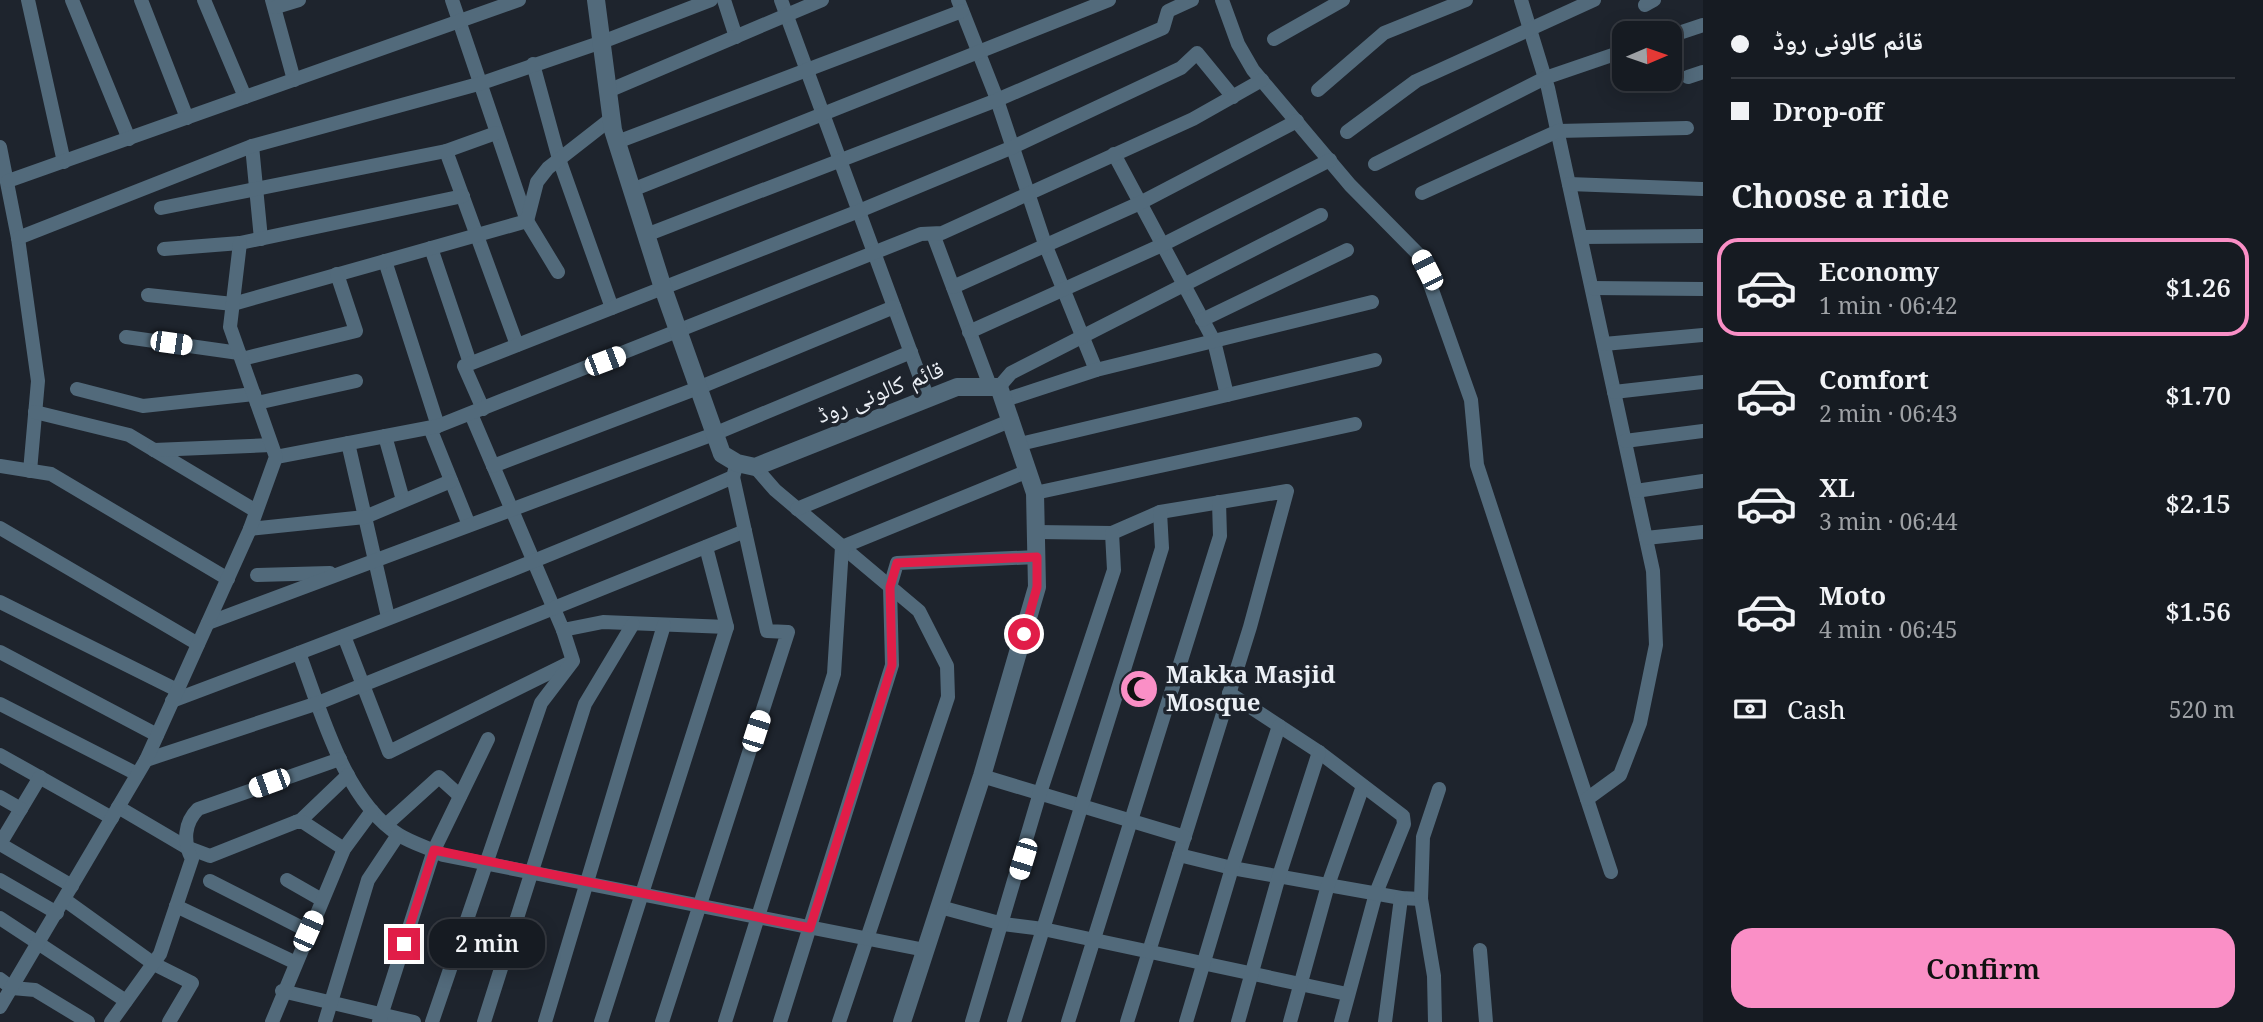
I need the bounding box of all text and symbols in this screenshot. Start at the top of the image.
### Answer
north arrow [1612,21,1682,91]
map controls [1612,21,1682,91]
text: قائم کالونی روڈ [1773,22,1923,58]
text: Drop-off [1773,93,1883,129]
text: Choose a ride [1731,174,1950,217]
car [1409,247,1446,293]
text: Economy [1819,253,1939,289]
icon: car [1735,256,1798,319]
text: $1.26 [2165,269,2231,305]
text: 1 min · 06:42 [1819,289,1957,321]
car [149,330,194,356]
car [582,344,629,378]
street label: قائم کالونی روڈ [811,351,948,431]
text: Comfort [1819,361,1929,397]
icon: car [1735,364,1798,427]
text: $1.70 [2165,377,2231,413]
text: 2 min · 06:43 [1819,397,1957,429]
text: XL [1819,469,1855,505]
icon: car [1735,472,1798,535]
text: $2.15 [2165,485,2231,521]
text: 3 min · 06:44 [1819,505,1957,537]
text: Moto [1819,577,1886,613]
icon: car [1735,580,1798,643]
text: $1.56 [2165,593,2231,629]
text: 4 min · 06:45 [1819,613,1957,645]
route start [1008,618,1040,650]
place label: Makka Masjid Mosque [1166,657,1336,718]
mosque icon: Makka Masjid Mosque [1118,668,1160,710]
icon: cash [1731,690,1769,728]
text: Cash [1787,691,1846,727]
text: 520 m [2169,693,2235,725]
car [740,708,773,754]
car [246,766,293,800]
car [1007,836,1040,882]
car [290,908,327,954]
callout: 2 min [428,920,544,968]
text: 2 min [455,927,519,959]
route end [388,928,420,960]
button: Confirm [1731,928,2235,1008]

